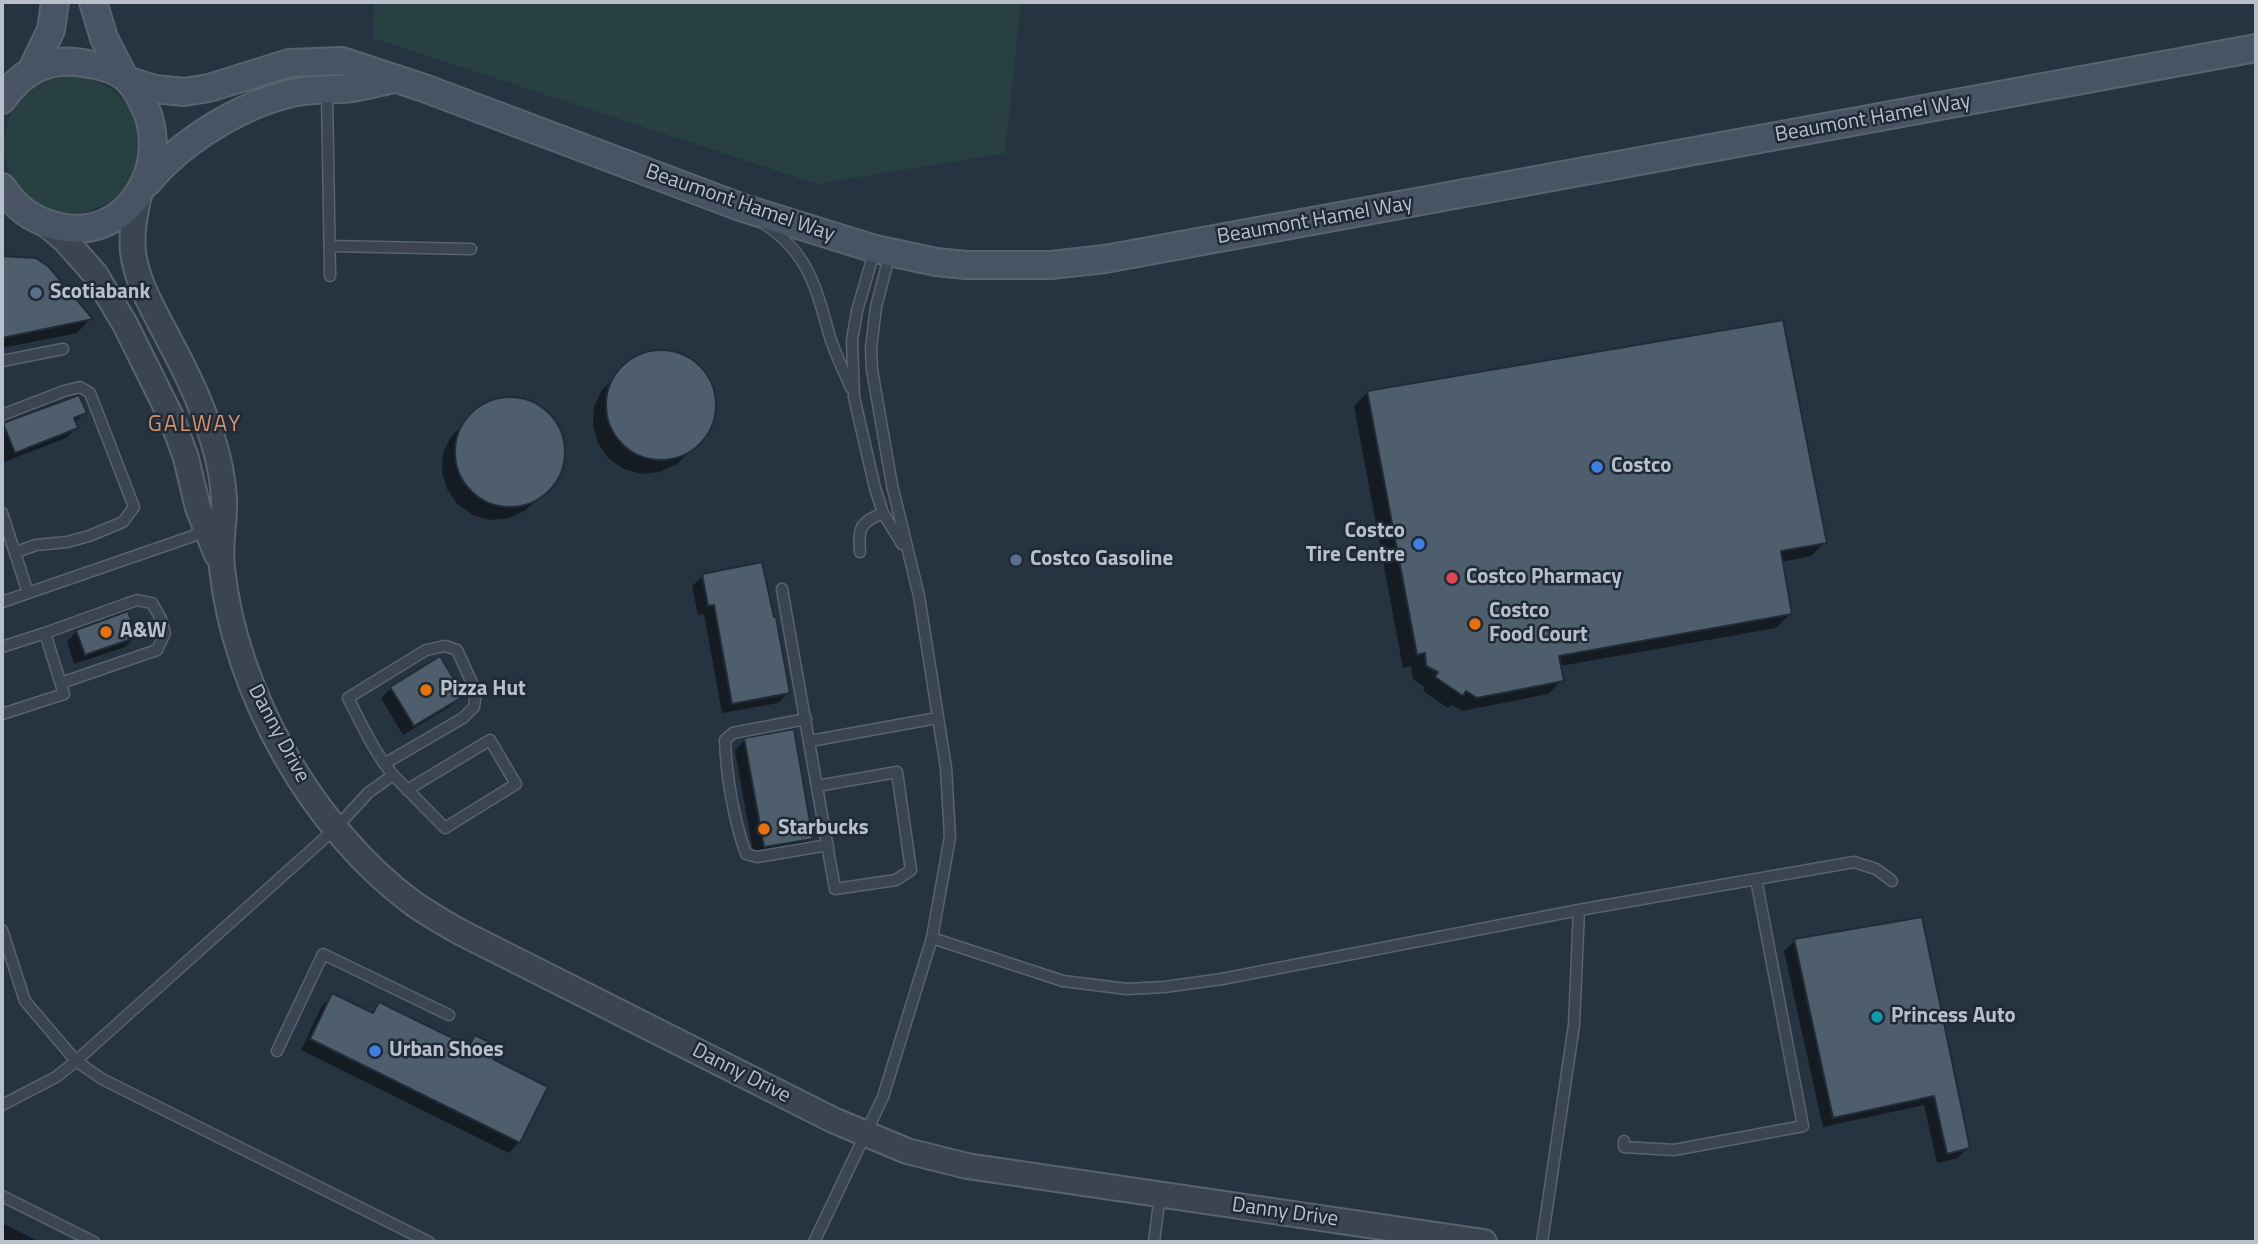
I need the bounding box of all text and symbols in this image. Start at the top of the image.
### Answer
street label: Beaumont Hamel Way [1773,89,1973,149]
street label: Beaumont Hamel Way [642,160,838,248]
street label: Beaumont Hamel Way [1215,191,1415,251]
place label: Scotiabank [50,280,150,306]
marker: Scotiabank [28,285,44,301]
district label: GALWAY [148,411,242,439]
place label: Costco [1611,454,1671,480]
marker: Costco [1589,459,1605,475]
place label: Costco Tire Centre [1306,519,1405,569]
marker: Costco Tire Centre [1411,536,1427,552]
place label: Costco Gasoline [1030,547,1173,573]
marker: Costco Gasoline [1008,552,1024,568]
place label: Costco Pharmacy [1466,565,1622,591]
marker: Costco Pharmacy [1444,570,1460,586]
place label: Costco Food Court [1489,599,1588,649]
marker: Costco Food Court [1467,616,1483,632]
place label: A&W [120,619,167,645]
marker: A&W [98,624,114,640]
place label: Pizza Hut [440,677,526,703]
street label: Danny Drive [242,681,314,787]
marker: Pizza Hut [418,682,434,698]
place label: Starbucks [778,816,869,842]
marker: Starbucks [756,821,772,837]
place label: Princess Auto [1891,1004,2016,1030]
marker: Princess Auto [1869,1009,1885,1025]
place label: Urban Shoes [389,1038,504,1064]
street label: Danny Drive [688,1038,794,1110]
marker: Urban Shoes [367,1043,383,1059]
street label: Danny Drive [1230,1193,1340,1233]

